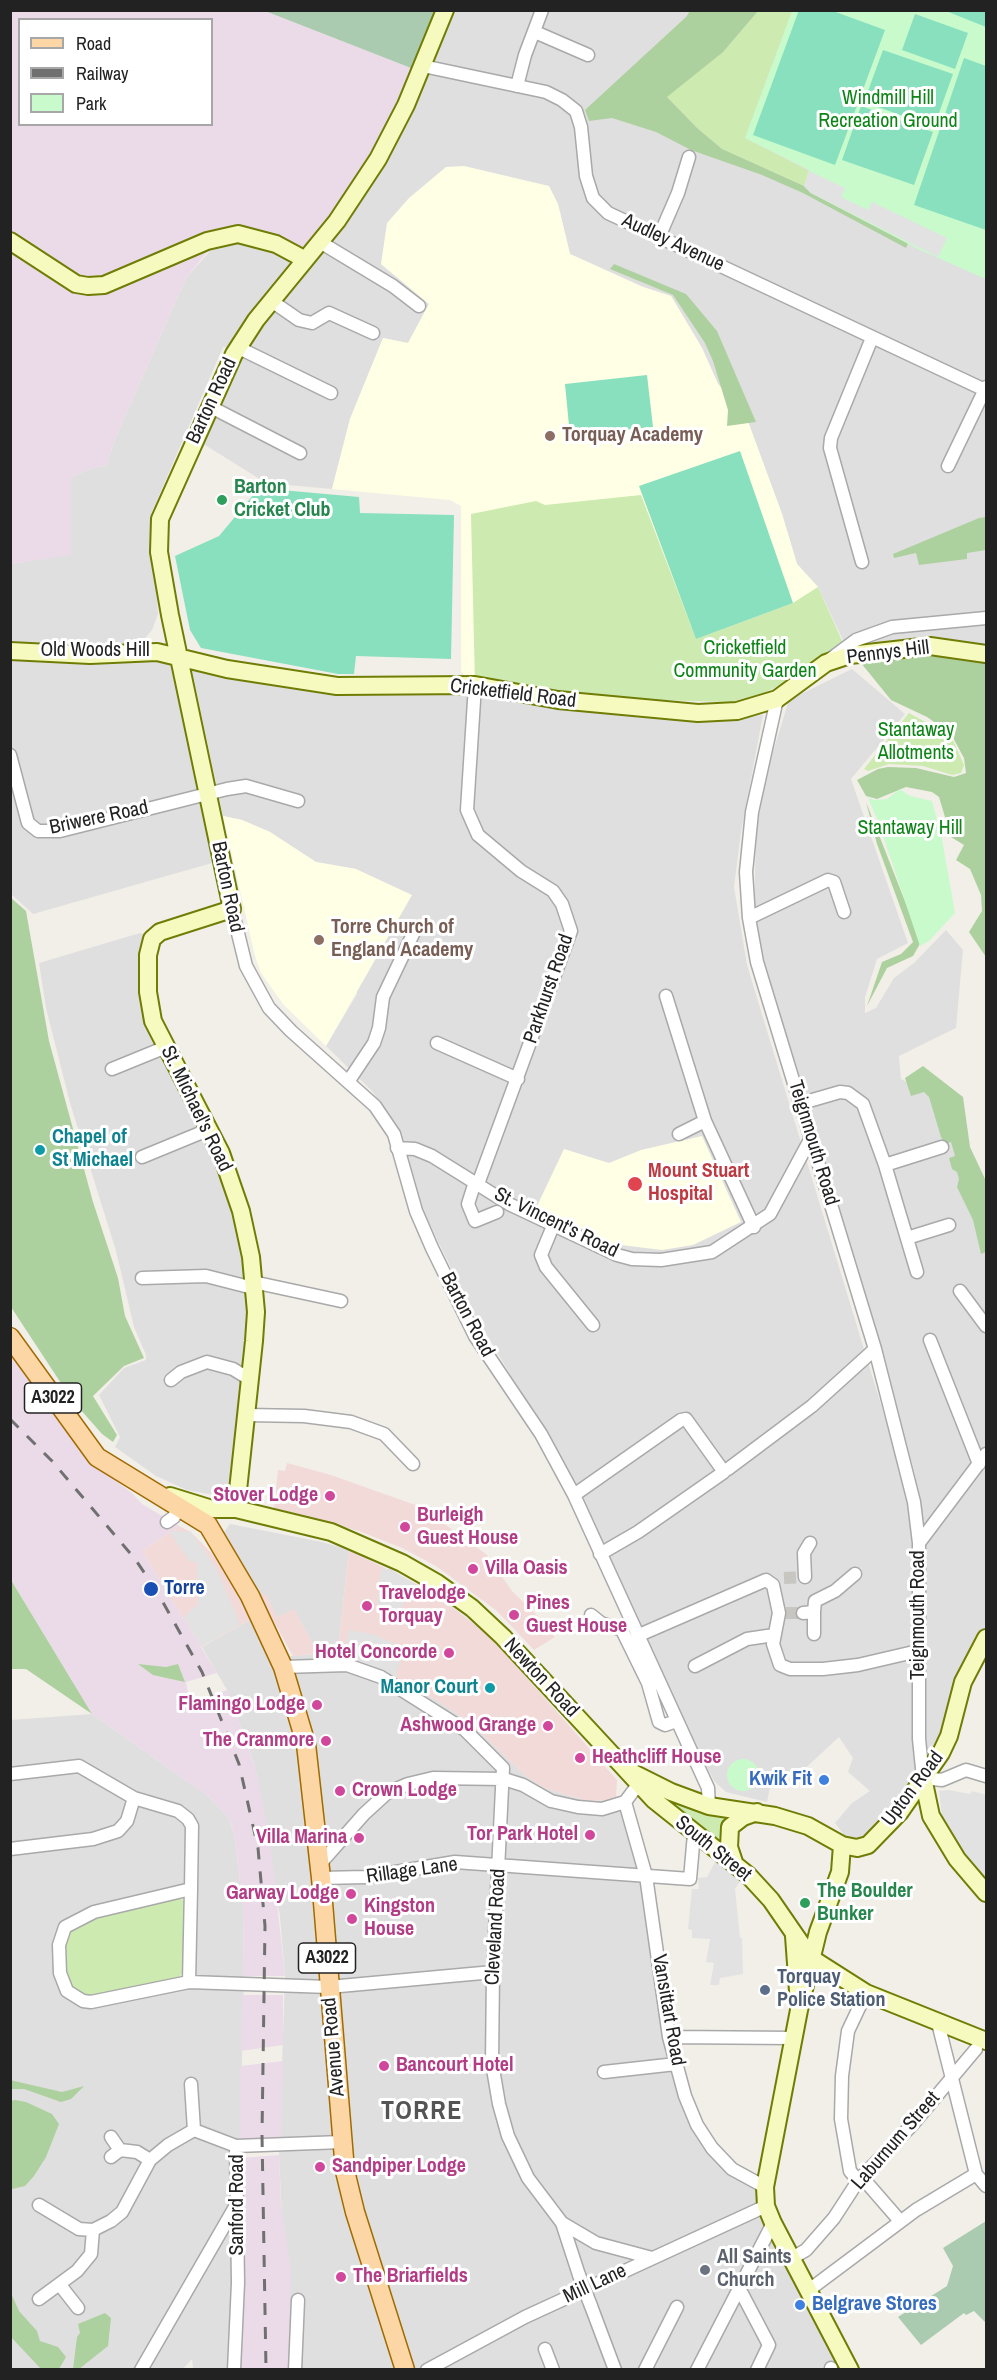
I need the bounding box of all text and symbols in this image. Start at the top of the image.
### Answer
legend [18,18,213,126]
text: Road [76,31,111,56]
text: Railway [76,61,129,86]
park label: Windmill Hill Recreation Ground [818,87,958,134]
text: Park [76,91,106,116]
street label: Audley Avenue [618,209,728,277]
street label: Barton Road [182,354,242,448]
place label: Torquay Academy [562,424,703,448]
marker: Torquay Academy [543,429,557,443]
place label: Barton Cricket Club [234,476,331,523]
marker: Barton Cricket Club [215,493,229,507]
street label: Pennys Hill [845,636,931,670]
park label: Cricketfield Community Garden [673,637,817,684]
street label: Old Woods Hill [40,639,150,663]
street label: Cricketfield Road [449,674,577,714]
park label: Stantaway Allotments [878,719,954,766]
street label: Briwere Road [47,796,151,840]
park label: Stantaway Hill [858,817,962,841]
street label: Barton Road [206,839,248,935]
place label: Torre Church of England Academy [331,916,473,963]
street label: Parkhurst Road [519,931,579,1047]
marker: Torre Church of England Academy [312,933,326,947]
street label: St. Michael's Road [155,1042,237,1176]
street label: Teignmouth Road [783,1078,843,1208]
place label: Chapel of St Michael [52,1126,133,1173]
marker: Chapel of St Michael [33,1143,47,1157]
place label: Mount Stuart Hospital [648,1160,749,1207]
marker: Mount Stuart Hospital [626,1175,644,1193]
street label: St. Vincent's Road [490,1183,622,1263]
street label: Barton Road [435,1269,499,1361]
road number: A3022 [25,1383,82,1413]
place label: Stover Lodge [213,1484,318,1508]
marker: Stover Lodge [323,1489,337,1503]
place label: Burleigh Guest House [417,1504,518,1551]
marker: Burleigh Guest House [398,1520,412,1534]
street label: Teignmouth Road [907,1550,931,1680]
place label: Villa Oasis [485,1557,568,1581]
marker: Villa Oasis [466,1562,480,1576]
place label: Torre [164,1577,205,1601]
marker: Torre [142,1580,160,1598]
place label: Travelodge Torquay [379,1582,466,1629]
place label: Pines Guest House [526,1592,627,1639]
marker: Travelodge Torquay [360,1599,374,1613]
marker: Pines Guest House [507,1608,521,1622]
street label: Newton Road [498,1633,584,1723]
place label: Hotel Concorde [315,1641,437,1665]
marker: Hotel Concorde [442,1646,456,1660]
place label: Manor Court [381,1676,478,1700]
marker: Manor Court [483,1681,497,1695]
place label: Flamingo Lodge [178,1693,305,1717]
marker: Flamingo Lodge [310,1698,324,1712]
place label: Ashwood Grange [400,1714,536,1738]
marker: Ashwood Grange [541,1719,555,1733]
place label: The Cranmore [203,1729,314,1753]
marker: The Cranmore [319,1734,333,1748]
place label: Heathcliff House [592,1746,721,1770]
street label: Upton Road [877,1747,949,1831]
marker: Heathcliff House [573,1751,587,1765]
place label: Kwik Fit [749,1768,812,1792]
marker: Kwik Fit [817,1773,831,1787]
place label: Crown Lodge [352,1779,457,1803]
marker: Crown Lodge [333,1784,347,1798]
street label: South Street [670,1811,756,1887]
place label: Tor Park Hotel [467,1823,578,1847]
place label: Villa Marina [256,1826,347,1850]
marker: Tor Park Hotel [583,1828,597,1842]
marker: Villa Marina [352,1831,366,1845]
street label: Rillage Lane [365,1853,459,1889]
street label: Cleveland Road [481,1868,511,1986]
place label: The Boulder Bunker [817,1880,913,1927]
place label: Garway Lodge [226,1882,339,1906]
marker: Garway Lodge [344,1887,358,1901]
place label: Kingston House [364,1895,435,1942]
marker: The Boulder Bunker [798,1896,812,1910]
marker: Kingston House [345,1912,359,1926]
road number: A3022 [298,1943,356,1973]
street label: Vansittart Road [646,1952,690,2068]
place label: Torquay Police Station [777,1966,885,2013]
marker: Torquay Police Station [758,1983,772,1997]
street label: Avenue Road [318,1997,350,2097]
place label: Bancourt Hotel [396,2054,514,2078]
marker: Bancourt Hotel [377,2059,391,2073]
street label: Laburnum Street [847,2087,945,2195]
district label: TORRE [381,2096,463,2128]
street label: Sanford Road [226,2154,250,2256]
place label: Sandpiper Lodge [332,2155,466,2179]
marker: Sandpiper Lodge [313,2160,327,2174]
place label: All Saints Church [717,2246,792,2293]
street label: Mill Lane [560,2259,630,2309]
marker: All Saints Church [698,2263,712,2277]
place label: The Briarfields [353,2265,468,2289]
marker: The Briarfields [334,2270,348,2284]
place label: Belgrave Stores [812,2293,937,2317]
marker: Belgrave Stores [793,2298,807,2312]

